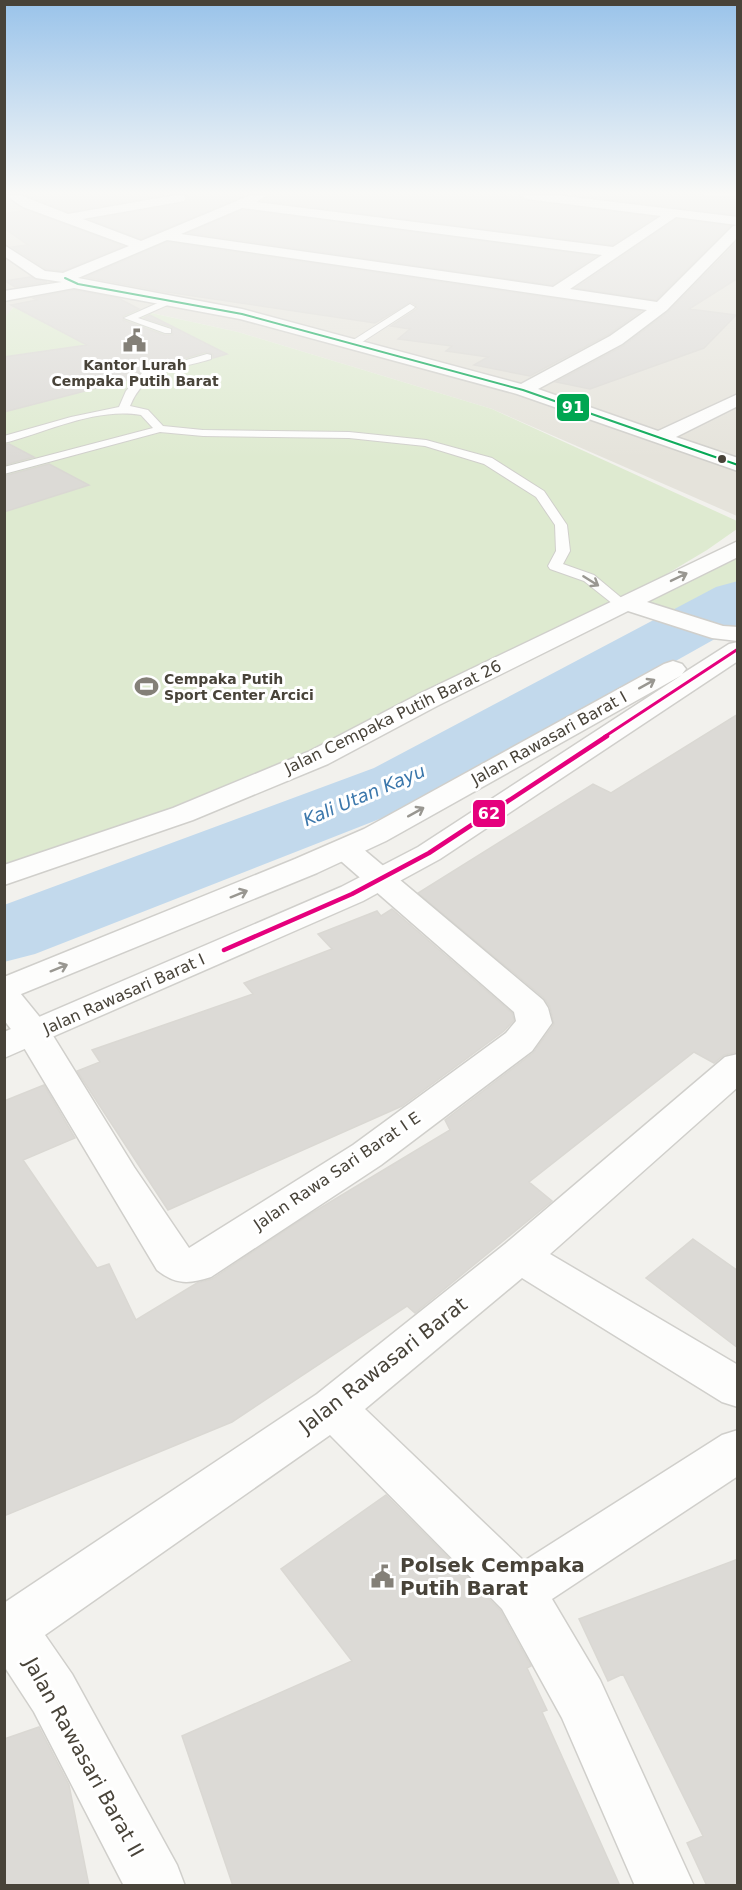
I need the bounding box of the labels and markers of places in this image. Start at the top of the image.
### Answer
public building icon: Kantor Lurah Cempaka Putih Barat [122,328,148,354]
place label: Kantor Lurah Cempaka Putih Barat [51,357,219,389]
unlabelled marker [716,453,728,465]
place label: Cempaka Putih Sport Center Arcici [164,671,314,703]
sports icon: Cempaka Putih Sport Center Arcici [133,674,159,700]
place label: Polsek Cempaka Putih Barat [400,1553,585,1600]
public building icon: Polsek Cempaka Putih Barat [369,1564,395,1590]

